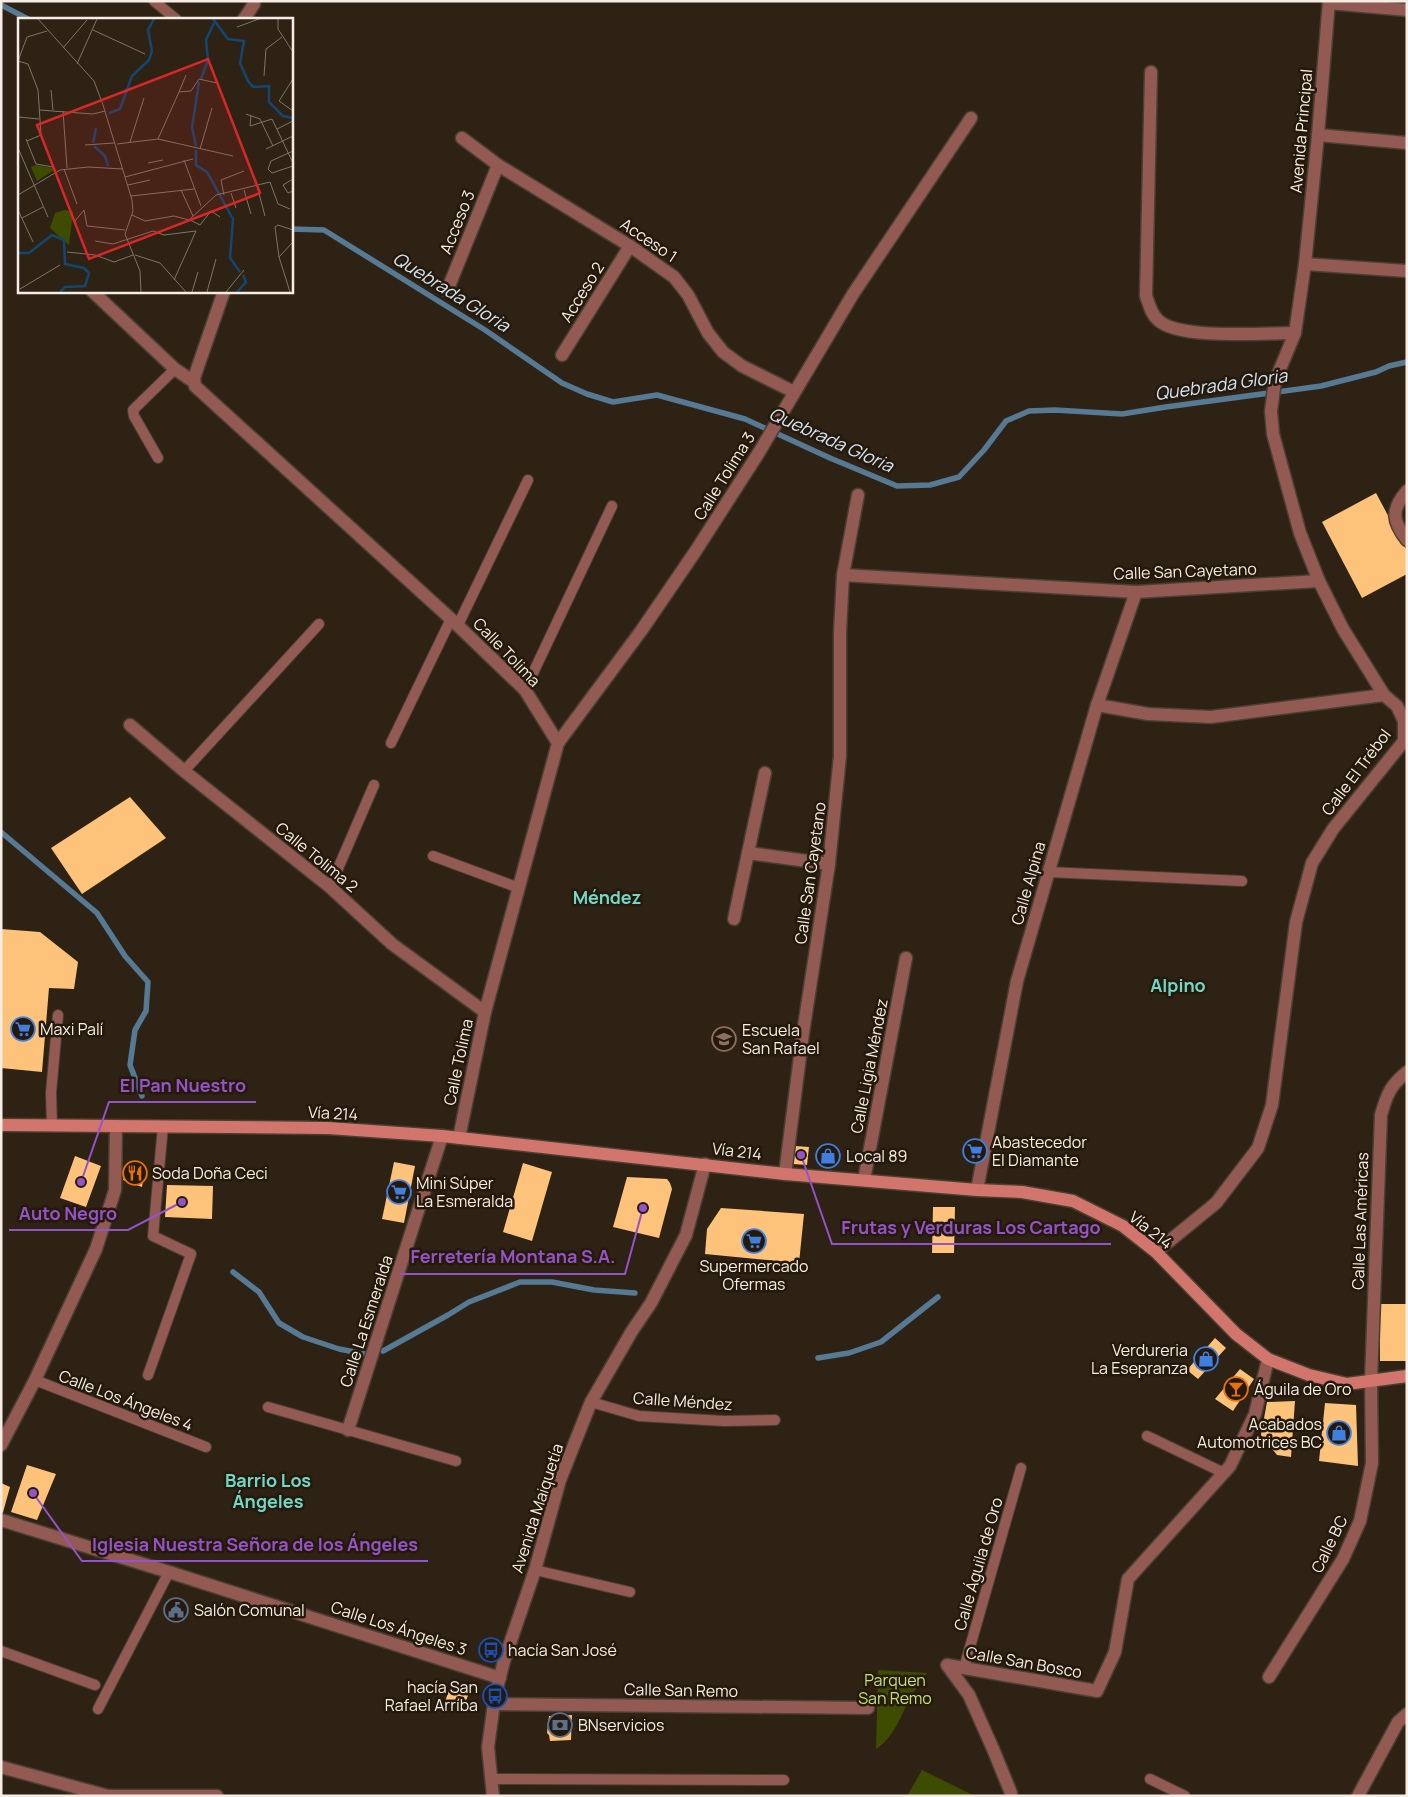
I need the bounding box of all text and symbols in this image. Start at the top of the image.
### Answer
inset map [18,18,292,292]
street label: Avenida Principal [1285,68,1317,194]
street label: Acceso 3 [434,187,480,257]
street label: Acceso 1 [616,213,682,267]
water label: Quebrada Gloria [389,246,515,337]
street label: Acceso 2 [555,258,609,326]
water label: Quebrada Gloria [1153,363,1290,405]
water label: Quebrada Gloria [766,401,898,478]
street label: Calle Tolima 3 [688,428,760,524]
street label: Calle San Cayetano [1113,558,1257,584]
street label: Calle Tolima [469,613,545,691]
street label: Calle El Trébol [1316,724,1396,820]
street label: Calle San Cayetano [789,800,831,946]
street label: Calle Tolima 2 [271,817,363,897]
street label: Calle Alpina [1006,839,1050,927]
district label: Méndez [573,885,641,909]
district label: Alpino [1150,973,1206,997]
street label: Calle Ligia Méndez [845,997,893,1135]
supermarket icon: Maxi Palí [10,1016,36,1042]
street label: Calle Tolima [438,1017,478,1107]
place label: Maxi Palí [40,1018,104,1040]
place label: Escuela San Rafael [742,1019,820,1059]
school or university icon: Escuela San Rafael [711,1026,737,1052]
callout: El Pan Nuestro [109,1069,256,1102]
text: El Pan Nuestro [120,1073,246,1097]
street label: Vía 214 [307,1101,359,1125]
place label: Abastecedor El Diamante [992,1131,1087,1171]
street label: Vía 214 [711,1137,763,1165]
supermarket icon: Abastecedor El Diamante [962,1138,988,1164]
shop icon: Local 89 [815,1143,841,1169]
place label: Local 89 [846,1145,907,1167]
street label: Calle Las Américas [1347,1152,1373,1290]
restaurant icon: Soda Doña Ceci [122,1160,148,1186]
place label: Soda Doña Ceci [152,1162,268,1184]
place label: Mini Súper La Esmeralda [416,1172,513,1212]
supermarket icon: Mini Súper La Esmeralda [386,1179,412,1205]
callout: Auto Negro [9,1197,128,1230]
text: Auto Negro [19,1201,117,1225]
street label: Vía 214 [1125,1206,1177,1254]
callout: Frutas y Verduras Los Cartago [832,1211,1111,1244]
text: Frutas y Verduras Los Cartago [841,1215,1101,1239]
supermarket icon: Supermercado Ofermas [741,1228,767,1254]
callout: Ferretería Montana S.A. [400,1241,625,1274]
text: Ferretería Montana S.A. [411,1244,615,1268]
street label: Calle La Esmeralda [334,1252,398,1390]
place label: Supermercado Ofermas [699,1255,809,1295]
place label: Verdureria La Esepranza [1091,1339,1188,1379]
shop icon: Verdureria La Esepranza [1193,1346,1219,1372]
street label: Calle Los Ángeles 4 [56,1364,196,1436]
bar icon: Águila de Oro [1223,1376,1249,1402]
place label: Águila de Oro [1254,1378,1351,1400]
street label: Calle Méndez [633,1387,733,1415]
place label: Acabados Automotrices BC [1197,1413,1322,1453]
shop icon: Acabados Automotrices BC [1326,1420,1352,1446]
street label: Avenida Maiquetía [506,1441,568,1575]
district label: Barrio Los Ángeles [225,1468,311,1513]
street label: Calle Águila de Oro [948,1495,1008,1633]
street label: Calle BC [1306,1511,1352,1577]
callout: Iglesia Nuestra Señora de los Ángeles [82,1528,428,1561]
text: Iglesia Nuestra Señora de los Ángeles [92,1532,418,1556]
street label: Calle Los Ángeles 3 [328,1596,470,1660]
public building icon: Salón Comunal [163,1597,189,1623]
place label: Salón Comunal [194,1599,305,1621]
bus stop icon: hacía San José [478,1637,504,1663]
place label: hacía San José [508,1639,617,1661]
street label: Calle San Bosco [964,1641,1084,1683]
park label: Parquen San Remo [858,1669,932,1709]
place label: hacía San Rafael Arríba [385,1676,478,1716]
street label: Calle San Remo [624,1678,738,1702]
bus stop icon: hacía San Rafael Arríba [482,1683,508,1709]
bank icon: BNservicios [547,1712,573,1738]
place label: BNservicios [578,1714,664,1736]

